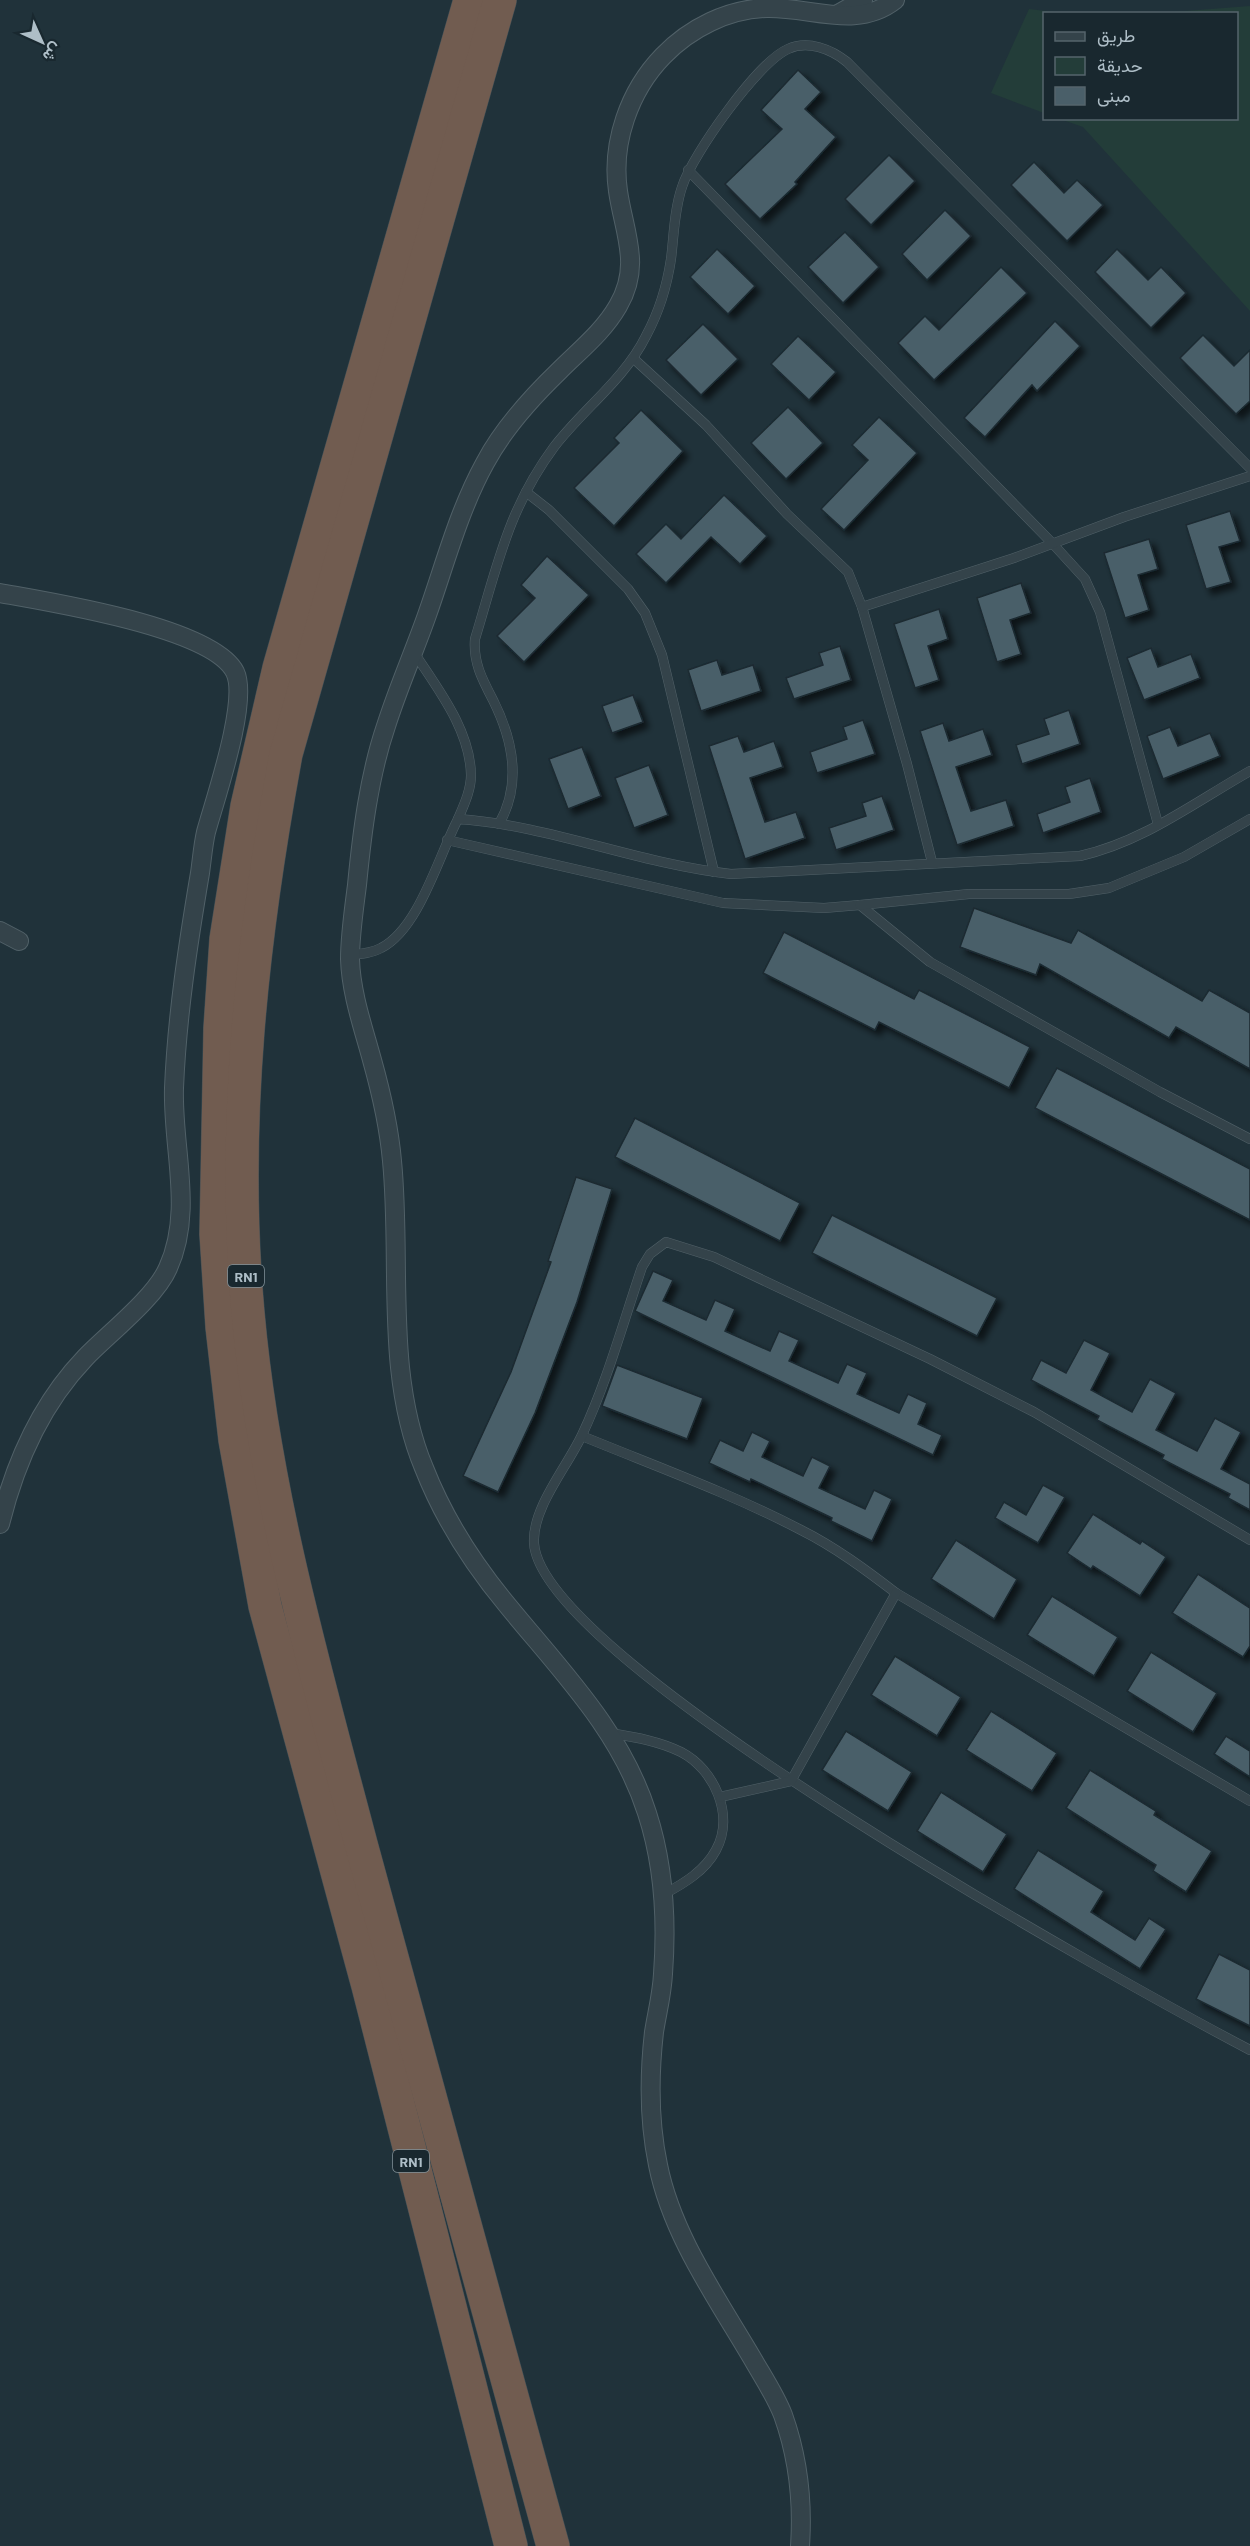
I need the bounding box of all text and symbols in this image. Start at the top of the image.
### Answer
north arrow [12,12,72,72]
legend [1043,12,1238,120]
text: طريق [1097,24,1135,47]
text: ش [39,39,66,66]
text: حديقة [1097,54,1143,76]
text: مبنى [1097,84,1131,107]
road number: RN1 [228,1265,264,1287]
road number: RN1 [393,2150,429,2172]

